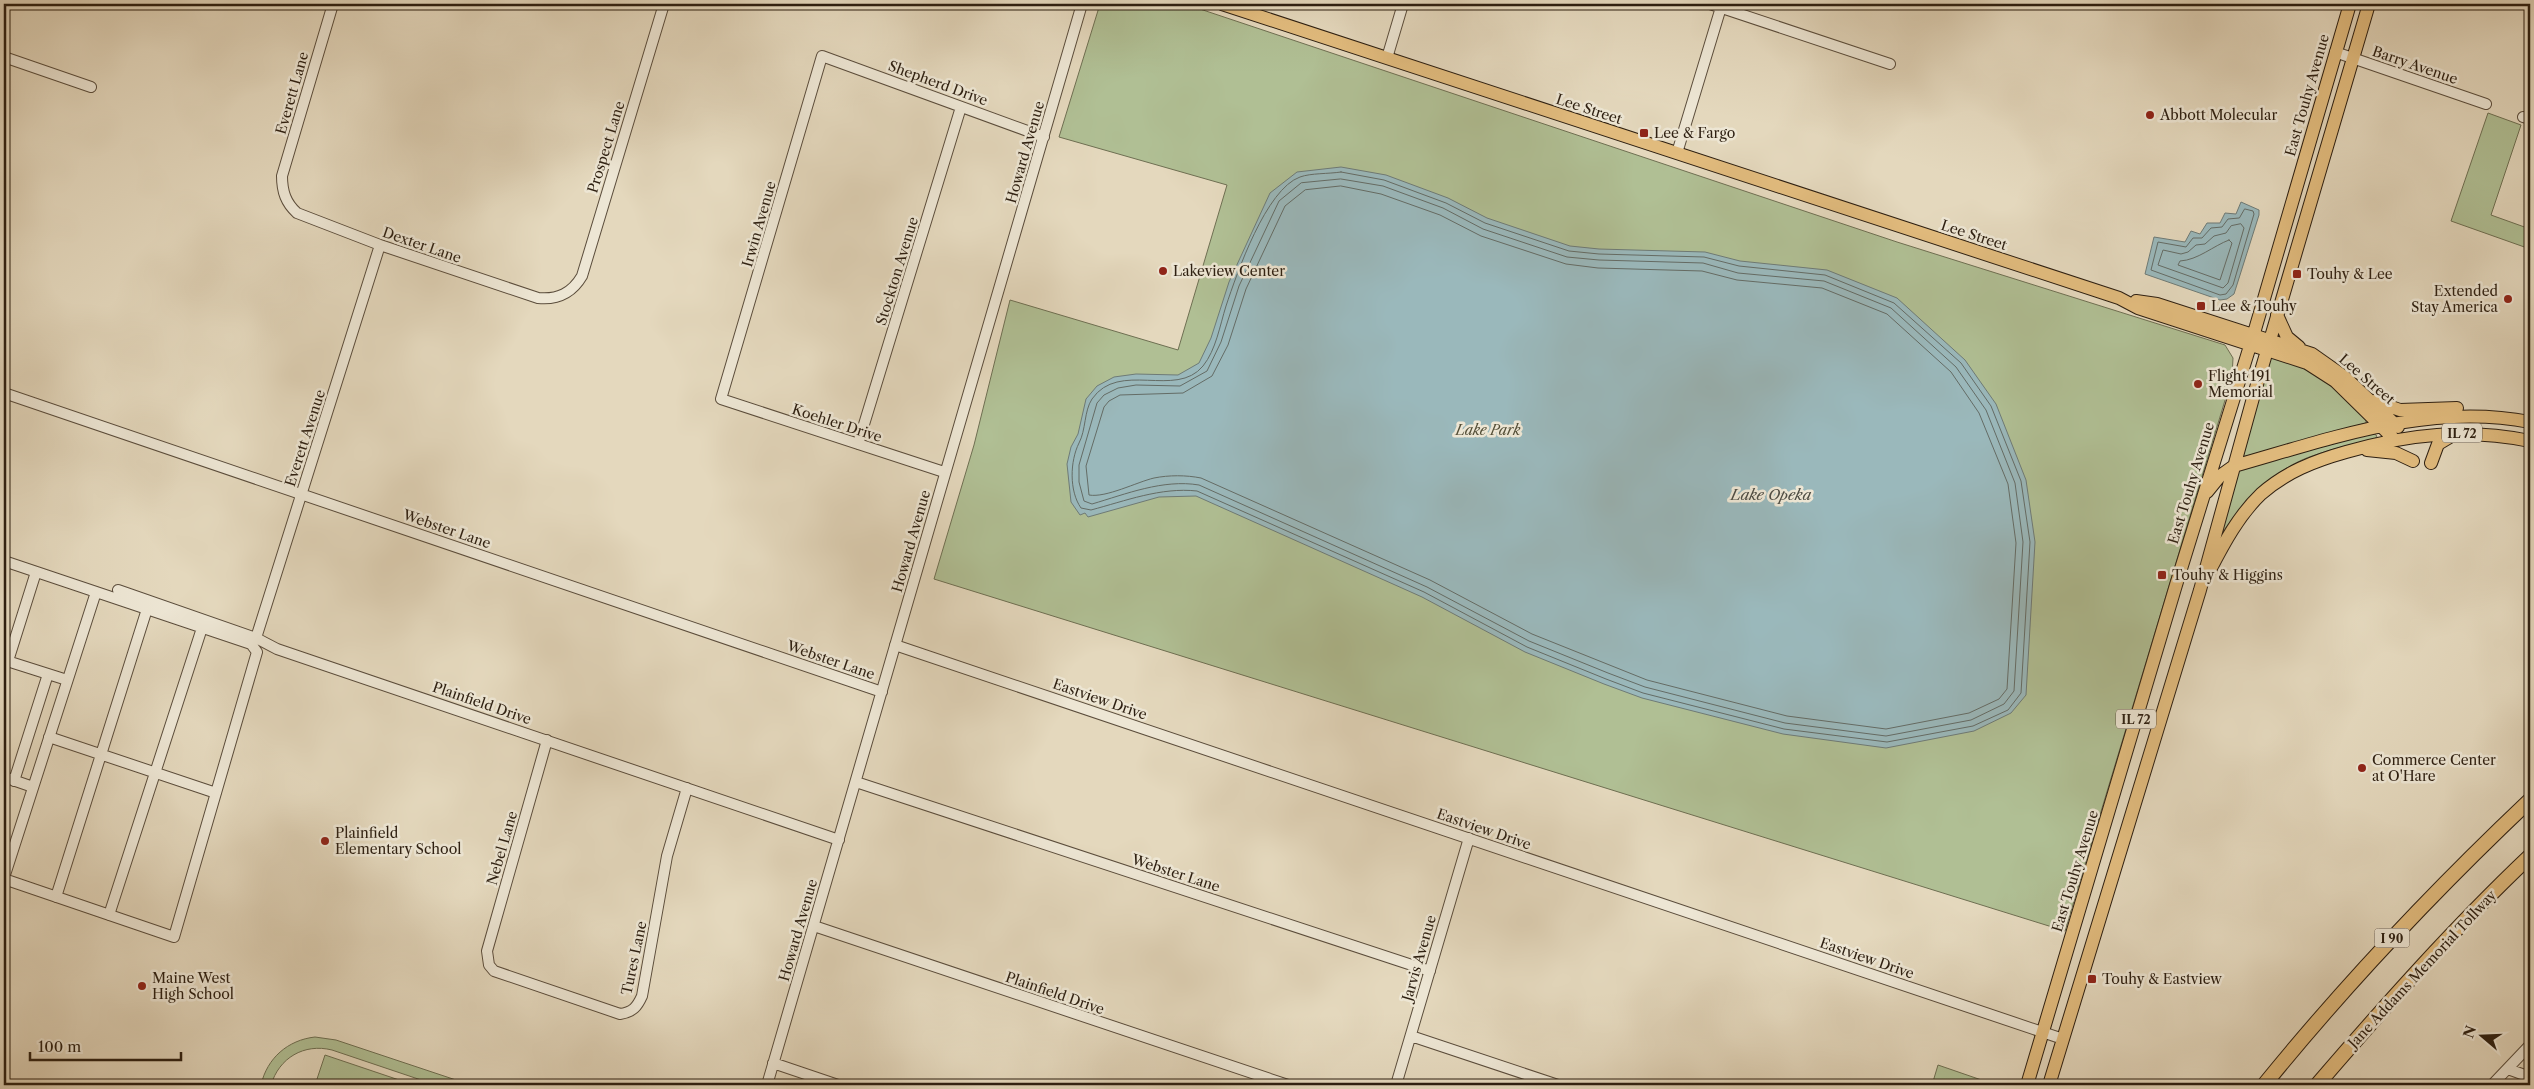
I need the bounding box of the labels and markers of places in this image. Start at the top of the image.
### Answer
place label: Abbott Molecular [2159,106,2277,124]
marker: Abbott Molecular [2144,109,2156,121]
place label: Lee & Fargo [1654,124,1735,142]
marker: Lee & Fargo [1638,127,1650,139]
place label: Lakeview Center [1173,262,1285,280]
marker: Lakeview Center [1157,265,1169,277]
place label: Touhy & Lee [2307,265,2393,283]
marker: Touhy & Lee [2291,268,2303,280]
place label: Extended Stay America [2411,282,2499,316]
marker: Extended Stay America [2502,293,2514,305]
place label: Lee & Touhy [2211,297,2297,315]
marker: Lee & Touhy [2195,300,2207,312]
place label: Flight 191 Memorial [2208,367,2273,401]
marker: Flight 191 Memorial [2192,378,2204,390]
place label: Touhy & Higgins [2172,566,2283,584]
marker: Touhy & Higgins [2156,569,2168,581]
place label: Commerce Center at O'Hare [2372,751,2496,785]
marker: Commerce Center at O'Hare [2356,762,2368,774]
place label: Plainfield Elementary School [335,824,461,858]
marker: Plainfield Elementary School [319,835,331,847]
place label: Maine West High School [152,969,234,1003]
place label: Touhy & Eastview [2102,970,2222,988]
marker: Touhy & Eastview [2086,973,2098,985]
marker: Maine West High School [136,980,148,992]

